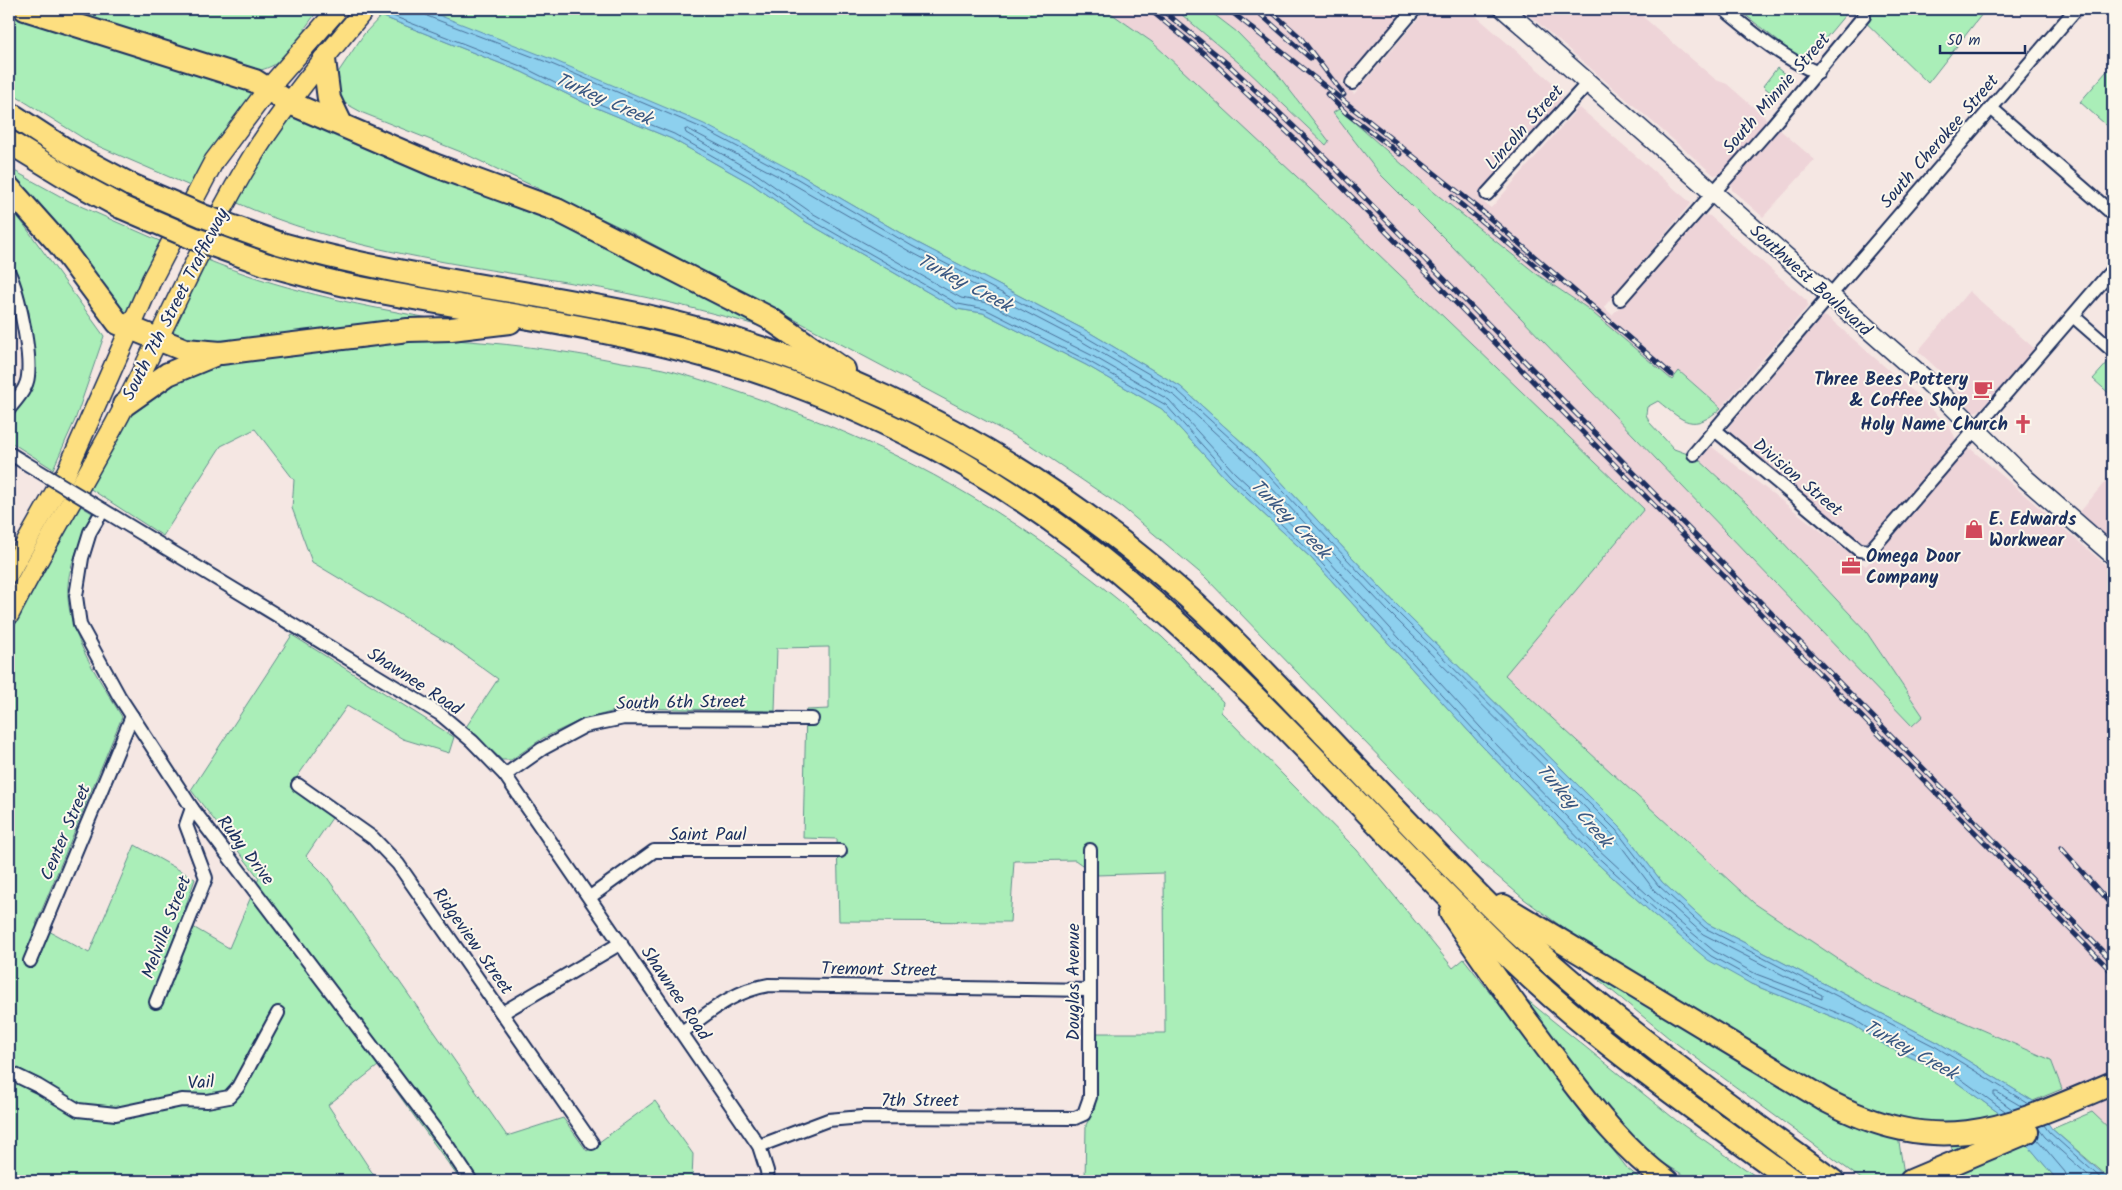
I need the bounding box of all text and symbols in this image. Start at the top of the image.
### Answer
scale bar [1940,22,2024,54]
street label: South Minnie Street [1716,26,1839,161]
text: 50 m [1947,29,1981,53]
water label: Turkey Creek [550,65,659,136]
street label: South Cherokee Street [1873,67,2008,216]
street label: Lincoln Street [1479,78,1572,177]
street label: South 7th Street Trafficway [115,203,238,406]
street label: Southwest Boulevard [1742,218,1879,345]
water label: Turkey Creek [911,246,1019,323]
place label: Three Bees Pottery & Coffee Shop [1814,366,1969,416]
cafe icon: Three Bees Pottery & Coffee Shop [1972,378,1994,400]
place label: Holy Name Church [1861,411,2008,440]
church icon: Holy Name Church [2012,413,2034,435]
street label: Division Street [1745,432,1849,525]
water label: Turkey Creek [1242,472,1339,569]
place label: E. Edwards Workwear [1989,506,2077,556]
shop icon: E. Edwards Workwear [1963,518,1985,540]
place label: Omega Door Company [1866,543,1962,593]
office icon: Omega Door Company [1840,555,1862,577]
street label: Shawnee Road [361,640,469,725]
street label: South 6th Street [616,688,747,719]
water label: Turkey Creek [1528,758,1621,857]
street label: Center Street [33,779,100,885]
street label: Ruby Drive [209,810,281,892]
street label: Saint Paul [669,821,747,850]
street label: Melville Street [134,871,201,983]
street label: Ridgeview Street [424,882,520,1002]
street label: Douglas Avenue [1060,923,1089,1041]
street label: Shawnee Road [632,941,718,1048]
street label: Tremont Street [821,955,938,986]
water label: Turkey Creek [1858,1013,1965,1090]
street label: Vail [187,1068,216,1099]
street label: 7th Street [881,1087,960,1116]

